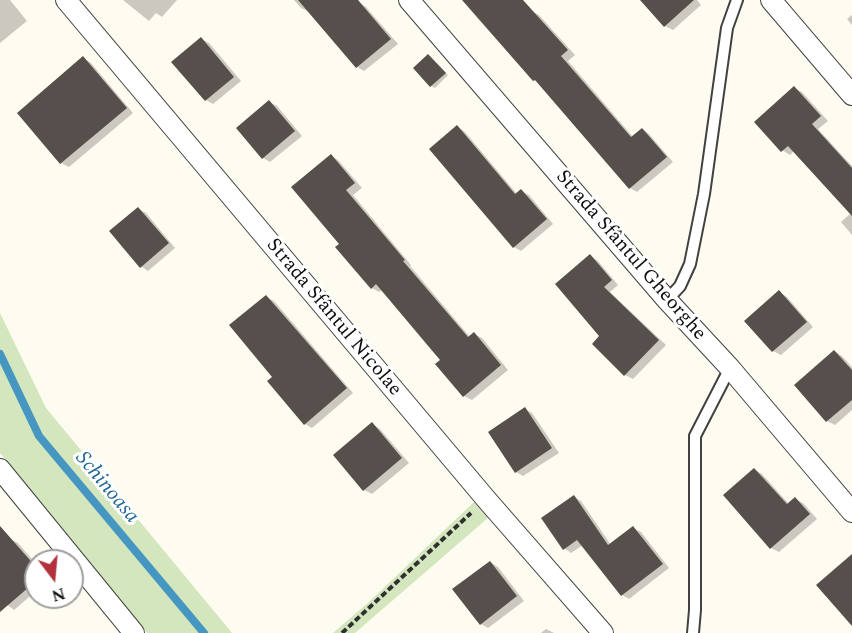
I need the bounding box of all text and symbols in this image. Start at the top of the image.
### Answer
street label: Strada Sfântul Gheorghe [550,166,710,346]
street label: Strada Sfântul Nicolae [260,234,406,402]
water label: Schinoasa [69,447,143,529]
north arrow [24,549,84,609]
text: N [49,581,68,608]

